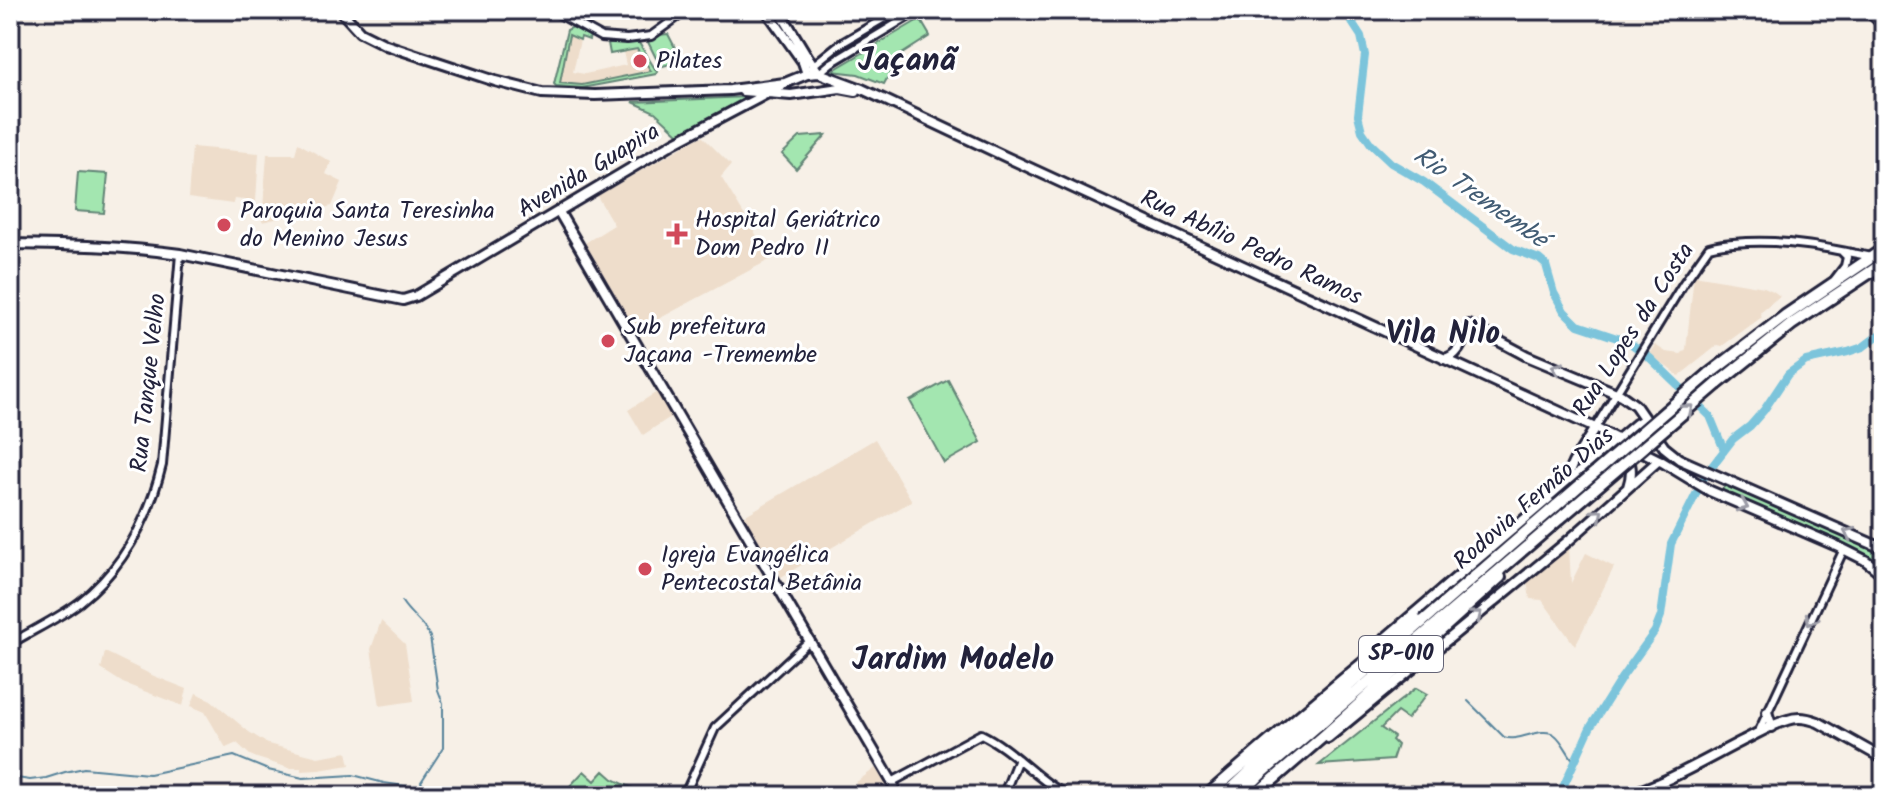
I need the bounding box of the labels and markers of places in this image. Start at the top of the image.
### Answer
place label: Pilates [656,42,722,81]
marker: Pilates [631,52,649,70]
place label: Paroquia Santa Teresinha do Menino Jesus [240,192,495,259]
place label: Hospital Geriátrico Dom Pedro II [695,201,880,268]
marker: Paroquia Santa Teresinha do Menino Jesus [215,216,233,234]
marker: Hospital Geriátrico Dom Pedro II [666,223,688,245]
place label: Sub prefeitura Jaçana -Tremembe [624,308,817,375]
marker: Sub prefeitura Jaçana -Tremembe [599,332,617,350]
place label: Igreja Evangélica Pentecostal Betânia [661,536,862,603]
marker: Igreja Evangélica Pentecostal Betânia [636,560,654,578]

